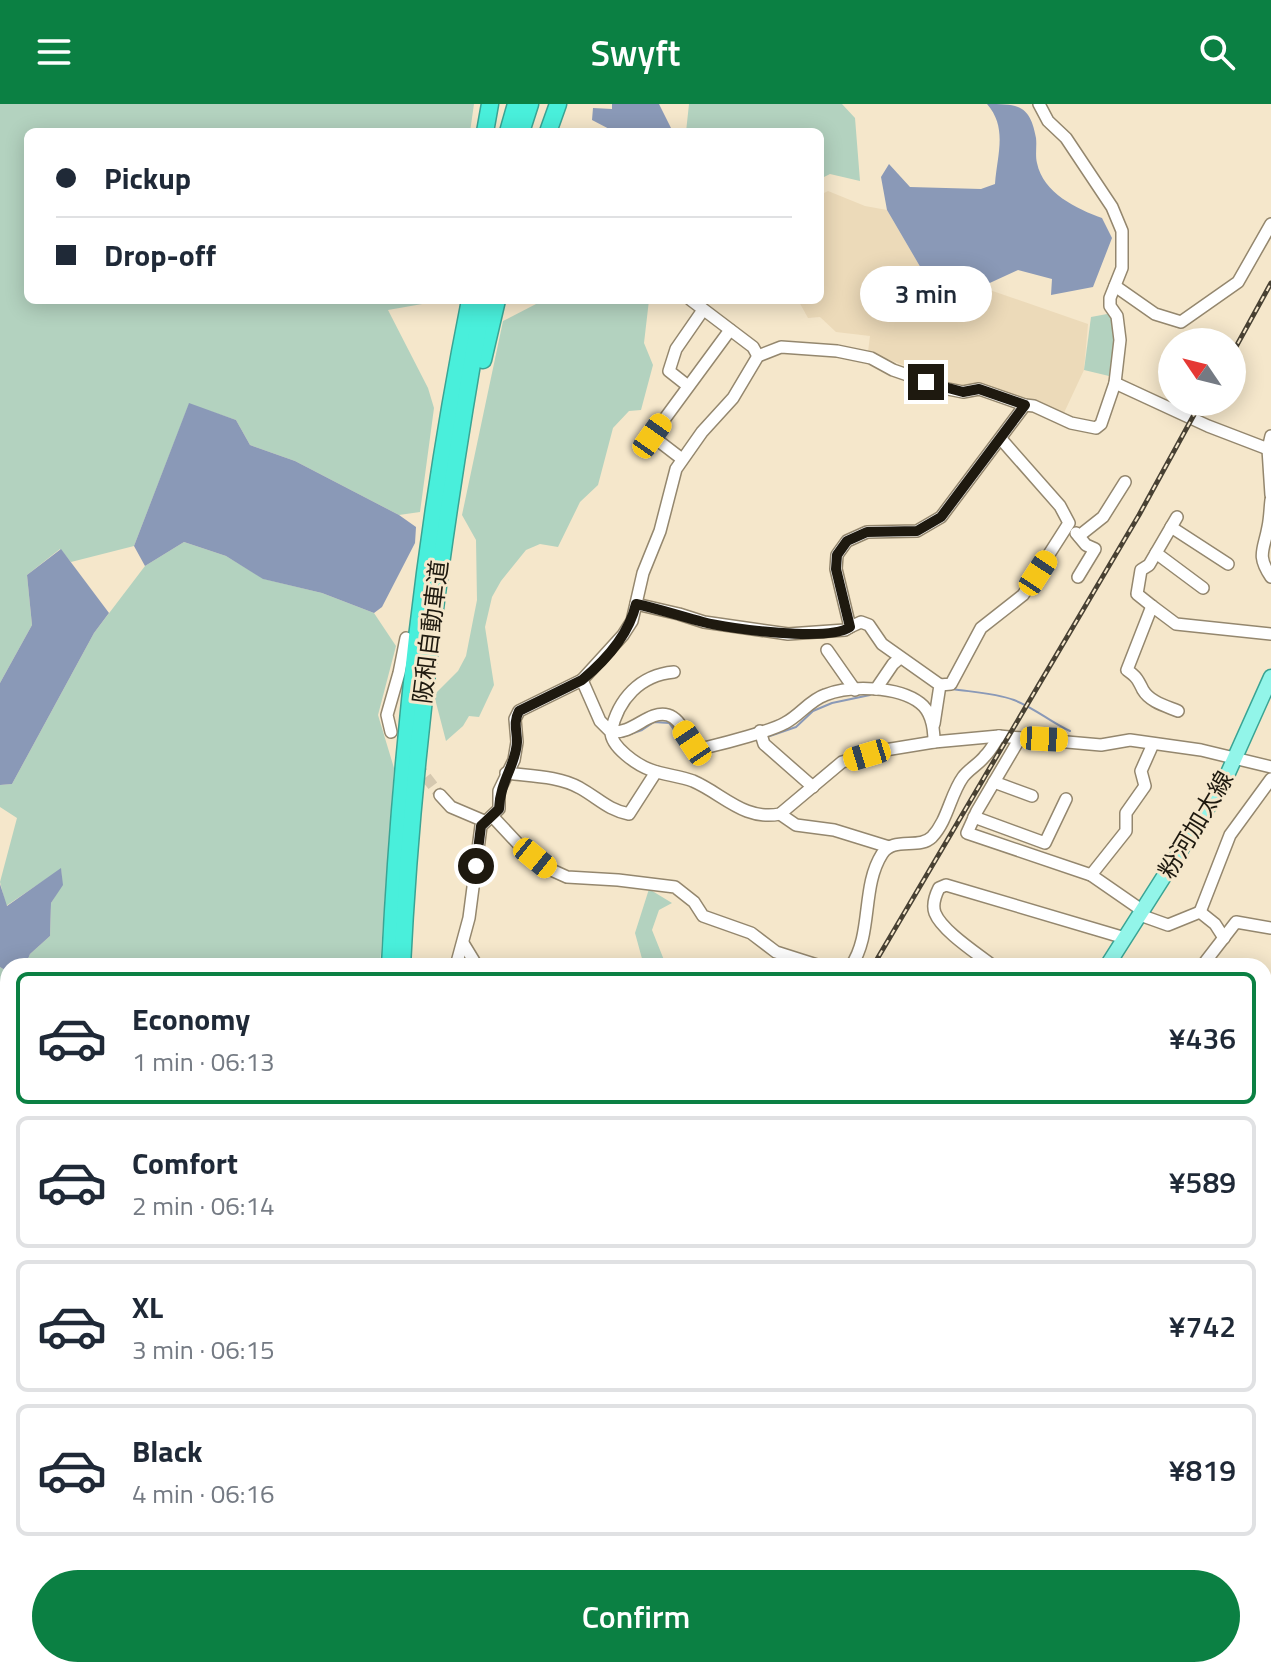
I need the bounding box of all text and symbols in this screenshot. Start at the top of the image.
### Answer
text: Swyft [591,25,680,80]
icon: menu [32,30,76,74]
icon: search [1195,30,1239,74]
text: Pickup [104,155,191,201]
text: Drop-off [104,232,216,278]
callout: 3 min [860,266,992,322]
text: 3 min [895,274,957,313]
north arrow [1158,328,1246,416]
map controls [1158,328,1246,416]
route end [908,364,944,400]
car [628,409,676,463]
car [1015,546,1061,600]
street label: 阪和自動車道 [403,558,457,706]
car [669,716,715,770]
car [1019,726,1069,752]
car [841,737,893,773]
street label: 粉河加太線 [1149,764,1241,885]
car [509,834,561,882]
route start [458,848,494,884]
text: Economy [132,996,250,1042]
icon: car [36,1002,108,1074]
text: ¥436 [1169,1015,1236,1061]
text: 1 min · 06:13 [132,1042,275,1081]
text: Comfort [132,1140,238,1186]
icon: car [36,1146,108,1218]
text: ¥589 [1169,1159,1236,1205]
text: 2 min · 06:14 [132,1186,275,1225]
text: XL [132,1284,163,1330]
icon: car [36,1290,108,1362]
text: ¥742 [1169,1303,1236,1349]
text: 3 min · 06:15 [132,1330,275,1369]
text: Black [132,1428,203,1474]
icon: car [36,1434,108,1506]
text: ¥819 [1169,1447,1236,1493]
text: 4 min · 06:16 [132,1474,275,1513]
button: Confirm [32,1570,1240,1662]

